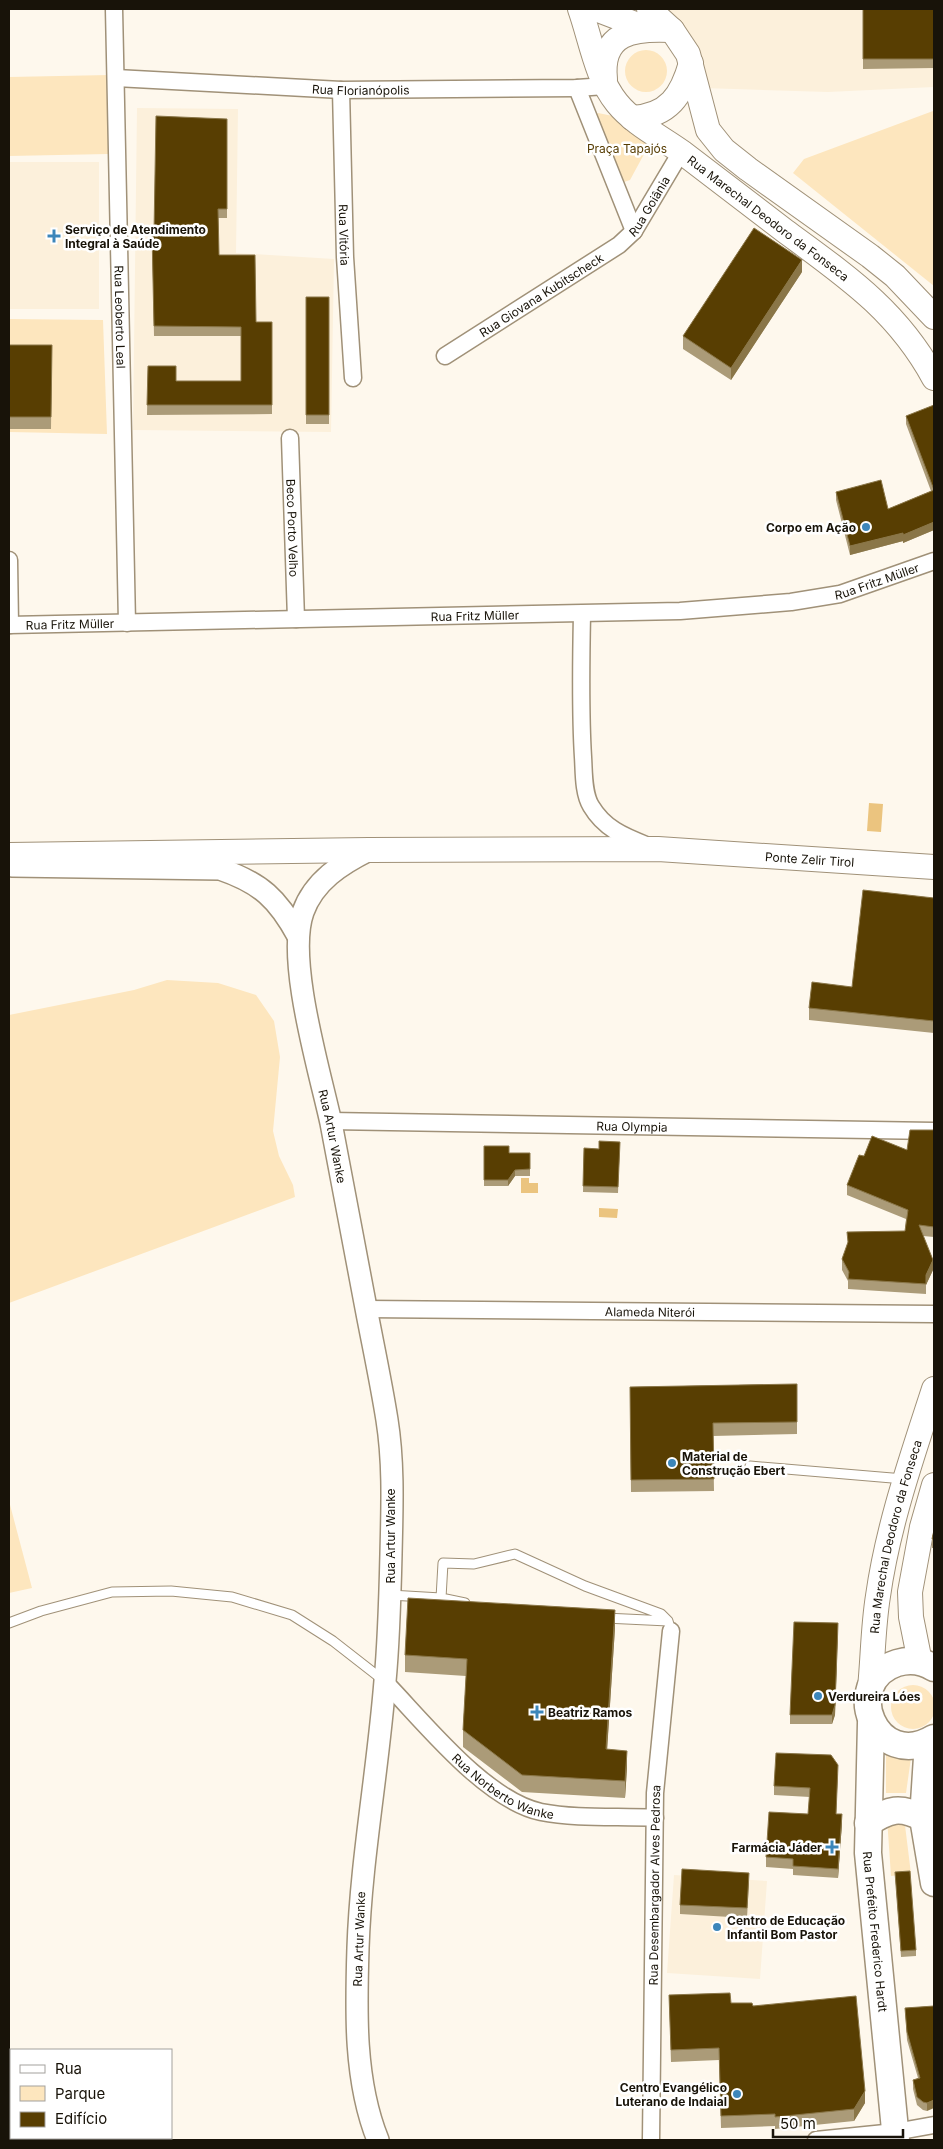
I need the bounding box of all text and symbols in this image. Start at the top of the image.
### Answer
street label: Rua Florianópolis [312,81,410,98]
park label: Praça Tapajós [587,141,667,156]
street label: Rua Marechal Deodoro da Fonseca [685,152,852,284]
street label: Rua Goiânia [625,173,673,240]
street label: Rua Vitória [336,204,353,266]
place label: Serviço de Atendimento Integral à Saúde [65,222,206,251]
marker: Serviço de Atendimento Integral à Saúde [47,229,61,243]
street label: Rua Giovana Kubitscheck [476,249,606,340]
street label: Rua Leoberto Leal [112,265,129,369]
street label: Beco Porto Velho [284,479,302,577]
place label: Corpo em Ação [766,520,856,535]
marker: Corpo em Ação [860,521,872,533]
street label: Rua Fritz Müller [833,559,921,602]
street label: Rua Fritz Müller [430,607,520,624]
street label: Rua Fritz Müller [26,615,115,632]
street label: Ponte Zelir Tirol [765,848,855,869]
street label: Rua Artur Wanke [316,1088,350,1184]
street label: Rua Olympia [596,1118,668,1134]
street label: Alameda Niterói [605,1304,695,1319]
street label: Rua Marechal Deodoro da Fonseca [866,1438,924,1634]
place label: Material de Construção Ebert [682,1449,786,1478]
marker: Material de Construção Ebert [666,1457,678,1469]
street label: Rua Artur Wanke [383,1488,398,1584]
place label: Verdureira Lóes [828,1689,921,1704]
marker: Verdureira Lóes [812,1690,824,1702]
marker: Beatriz Ramos [530,1705,544,1719]
place label: Beatriz Ramos [548,1705,633,1720]
street label: Rua Norberto Wanke [449,1750,555,1822]
street label: Rua Desembargador Alves Pedrosa [645,1784,663,1985]
place label: Farmácia Jáder [732,1840,822,1855]
marker: Farmácia Jáder [826,1841,838,1853]
street label: Rua Prefeito Frederico Hardt [860,1851,891,2013]
street label: Rua Artur Wanke [350,1891,368,1987]
place label: Centro de Educação Infantil Bom Pastor [727,1913,845,1942]
marker: Centro de Educação Infantil Bom Pastor [711,1921,723,1933]
legend [10,2049,172,2139]
text: Rua [55,2059,82,2078]
place label: Centro Evangélico Luterano de Indaial [616,2080,727,2109]
text: Parque [55,2084,105,2103]
marker: Centro Evangélico Luterano de Indaial [731,2088,743,2100]
scale bar [773,2106,903,2138]
text: Edifício [55,2109,107,2128]
text: 50 m [780,2114,816,2133]

